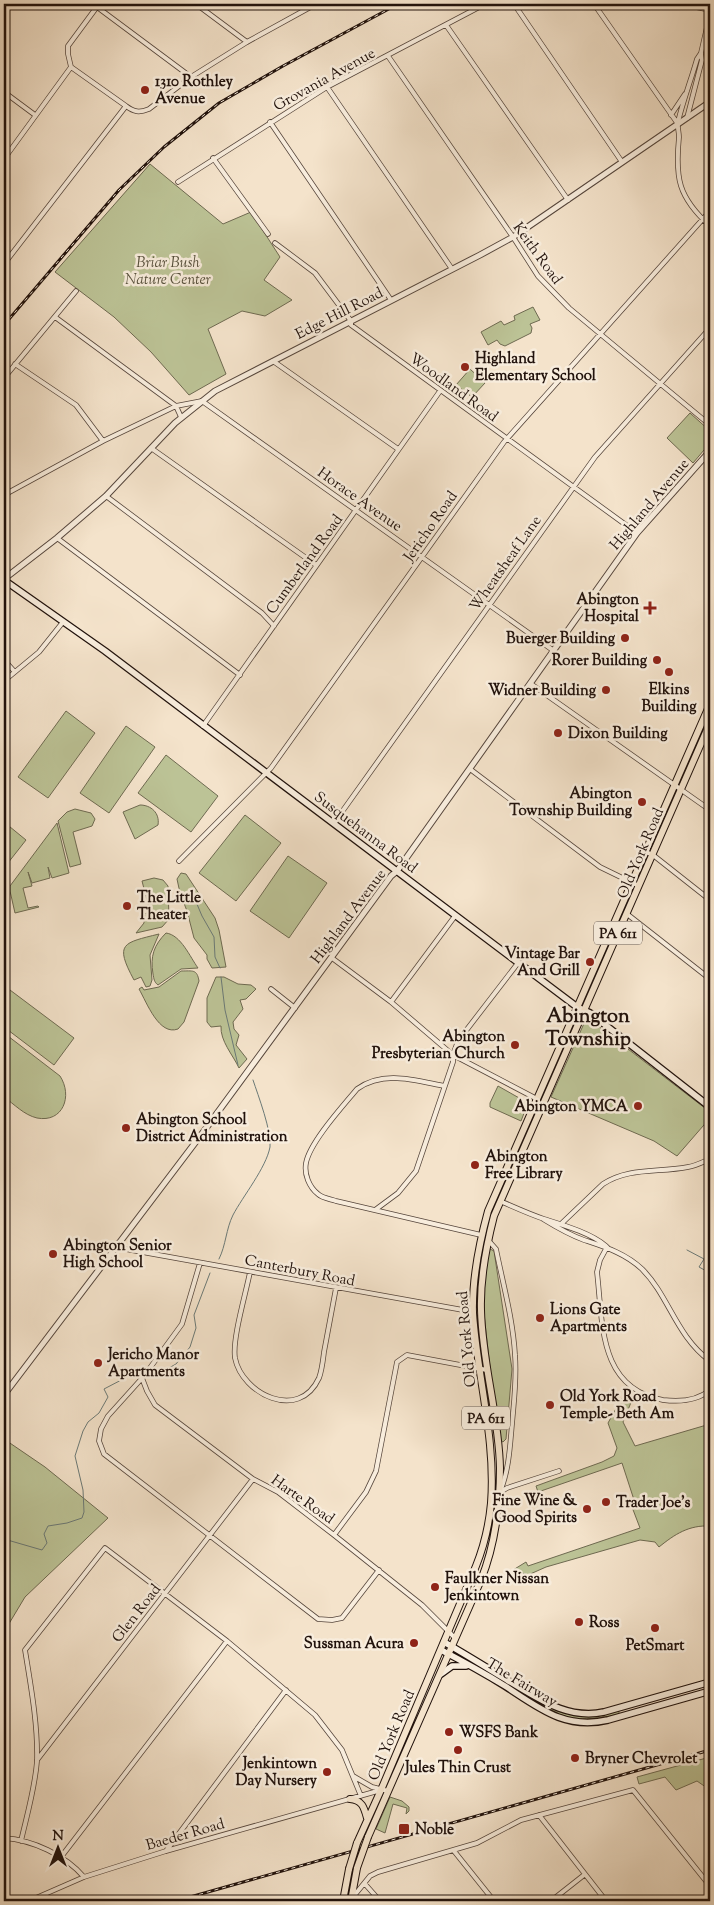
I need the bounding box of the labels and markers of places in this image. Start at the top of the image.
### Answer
place label: 1310 Rothley Avenue [155,72,233,110]
marker: 1310 Rothley Avenue [139,84,151,96]
place label: Highland Elementary School [475,349,597,387]
marker: Highland Elementary School [459,361,471,373]
place label: Abington Hospital [576,590,640,628]
marker: Abington Hospital [643,601,657,615]
place label: Buerger Building [506,629,616,650]
marker: Buerger Building [619,632,631,644]
place label: Rorer Building [552,651,648,672]
marker: Rorer Building [651,654,663,666]
marker: Elkins Building [663,666,675,678]
place label: Elkins Building [641,680,697,718]
place label: Widner Building [488,681,597,702]
marker: Widner Building [600,684,612,696]
place label: Dixon Building [568,724,668,745]
marker: Dixon Building [552,727,564,739]
place label: Abington Township Building [509,784,633,822]
marker: Abington Township Building [636,796,648,808]
place label: The Little Theater [137,888,201,926]
marker: The Little Theater [121,900,133,912]
place label: Vintage Bar And Grill [505,944,581,982]
marker: Vintage Bar And Grill [584,956,596,968]
place label: Abington Presbyterian Church [372,1027,505,1065]
marker: Abington Presbyterian Church [509,1039,521,1051]
place label: Abington YMCA [514,1097,629,1118]
marker: Abington YMCA [632,1100,644,1112]
place label: Abington School District Administration [136,1110,288,1148]
marker: Abington School District Administration [120,1122,132,1134]
place label: Abington Free Library [485,1147,563,1185]
marker: Abington Free Library [469,1159,481,1171]
place label: Abington Senior High School [63,1236,172,1274]
marker: Abington Senior High School [47,1248,59,1260]
place label: Lions Gate Apartments [550,1300,627,1338]
marker: Lions Gate Apartments [534,1312,546,1324]
place label: Jericho Manor Apartments [107,1345,200,1383]
marker: Jericho Manor Apartments [92,1357,104,1369]
place label: Old York Road Temple- Beth Am [560,1387,675,1425]
marker: Old York Road Temple- Beth Am [544,1399,556,1411]
place label: Fine Wine & Good Spirits [493,1491,578,1529]
place label: Trader Joe's [616,1493,691,1514]
marker: Trader Joe's [600,1496,612,1508]
marker: Fine Wine & Good Spirits [581,1503,593,1515]
place label: Faulkner Nissan Jenkintown [444,1569,549,1607]
marker: Faulkner Nissan Jenkintown [429,1581,441,1593]
place label: Ross [589,1613,619,1634]
marker: Ross [573,1616,585,1628]
marker: PetSmart [649,1622,661,1634]
place label: Sussman Acura [304,1634,404,1655]
place label: PetSmart [626,1636,685,1657]
marker: Sussman Acura [408,1637,420,1649]
place label: WSFS Bank [459,1723,539,1744]
marker: WSFS Bank [443,1726,455,1738]
marker: Jules Thin Crust [452,1744,464,1756]
place label: Bryner Chevrolet [585,1749,698,1770]
marker: Bryner Chevrolet [569,1752,581,1764]
place label: Jenkintown Day Nursery [236,1754,318,1792]
place label: Jules Thin Crust [404,1758,512,1779]
marker: Jenkintown Day Nursery [321,1766,333,1778]
place label: Noble [415,1820,454,1841]
marker: Noble [397,1822,411,1836]

